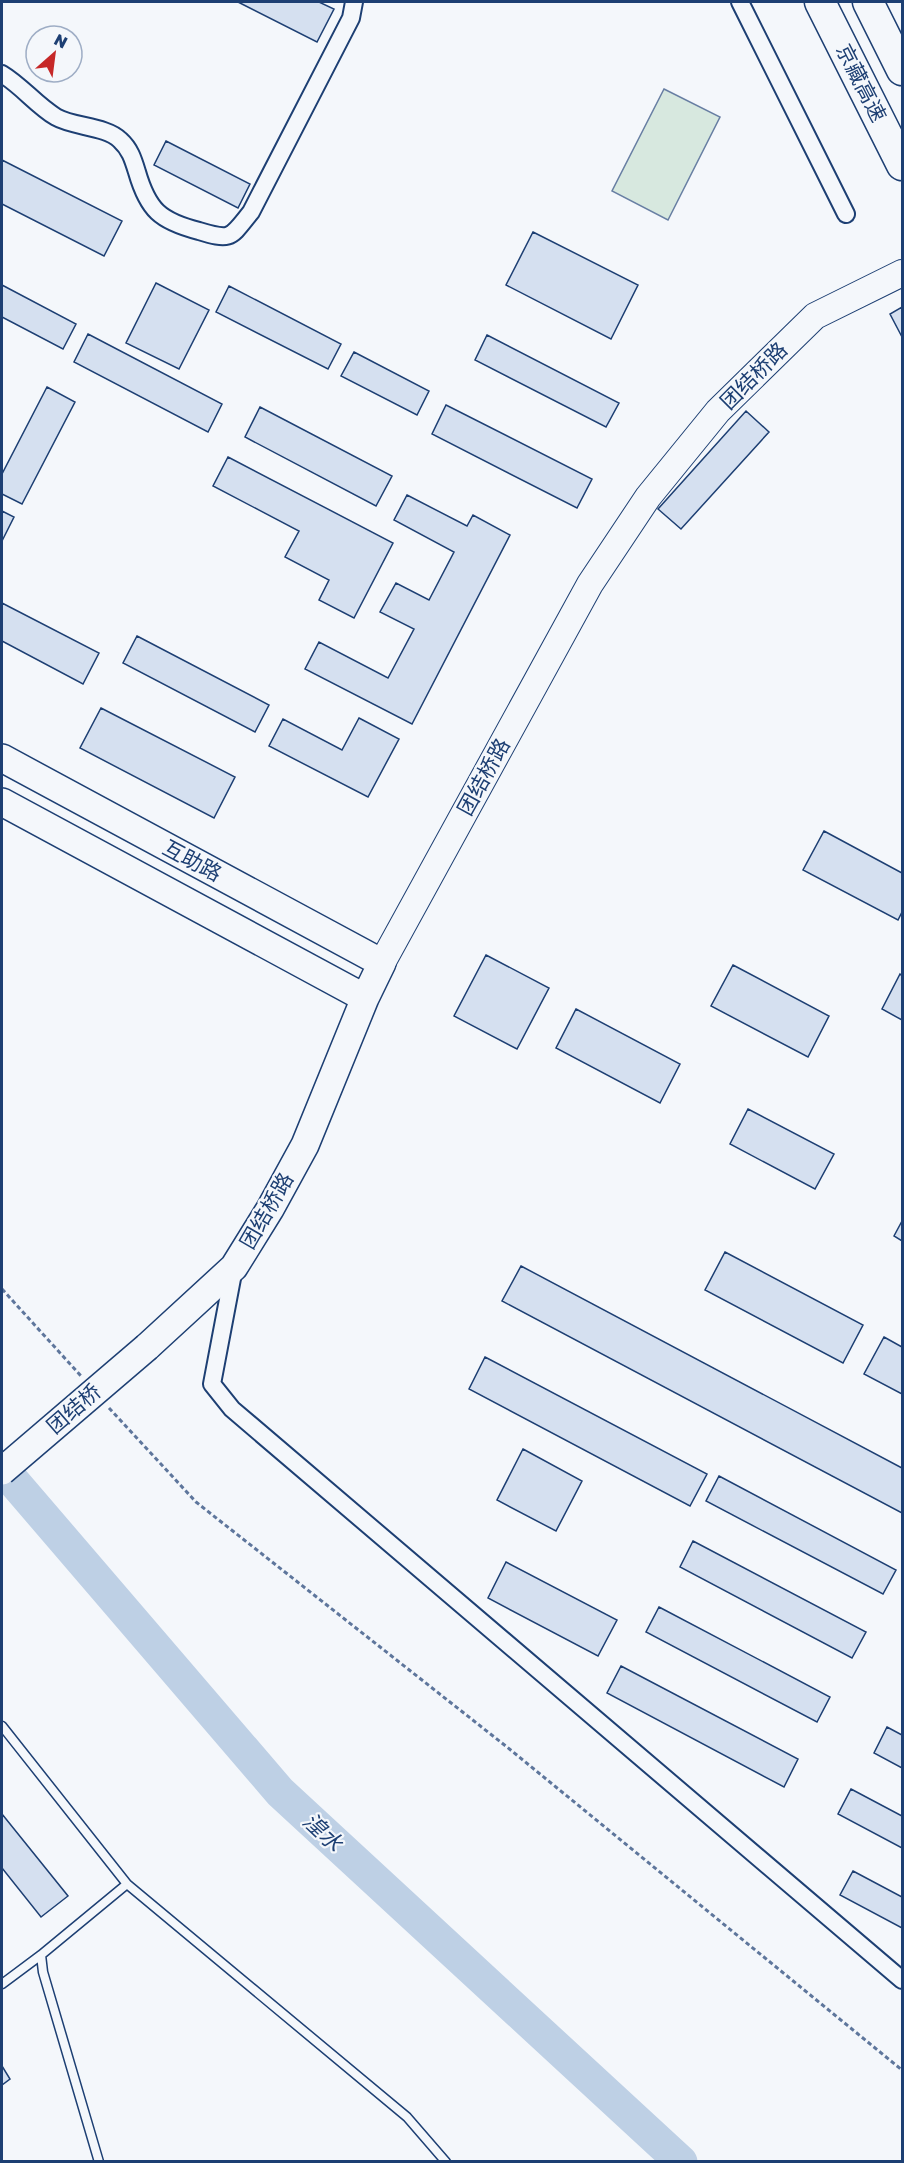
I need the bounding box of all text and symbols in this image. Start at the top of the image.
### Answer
north arrow [24,24,84,84]
text: N [51,29,71,52]
street label: 京藏高速 [831,39,893,126]
street label: 团结桥路 [714,336,792,414]
street label: 团结桥路 [451,733,515,820]
street label: 互助路 [159,834,226,886]
street label: 团结桥路 [234,1168,298,1253]
street label: 团结桥 [41,1378,106,1439]
water label: 湟水 [298,1807,349,1857]

